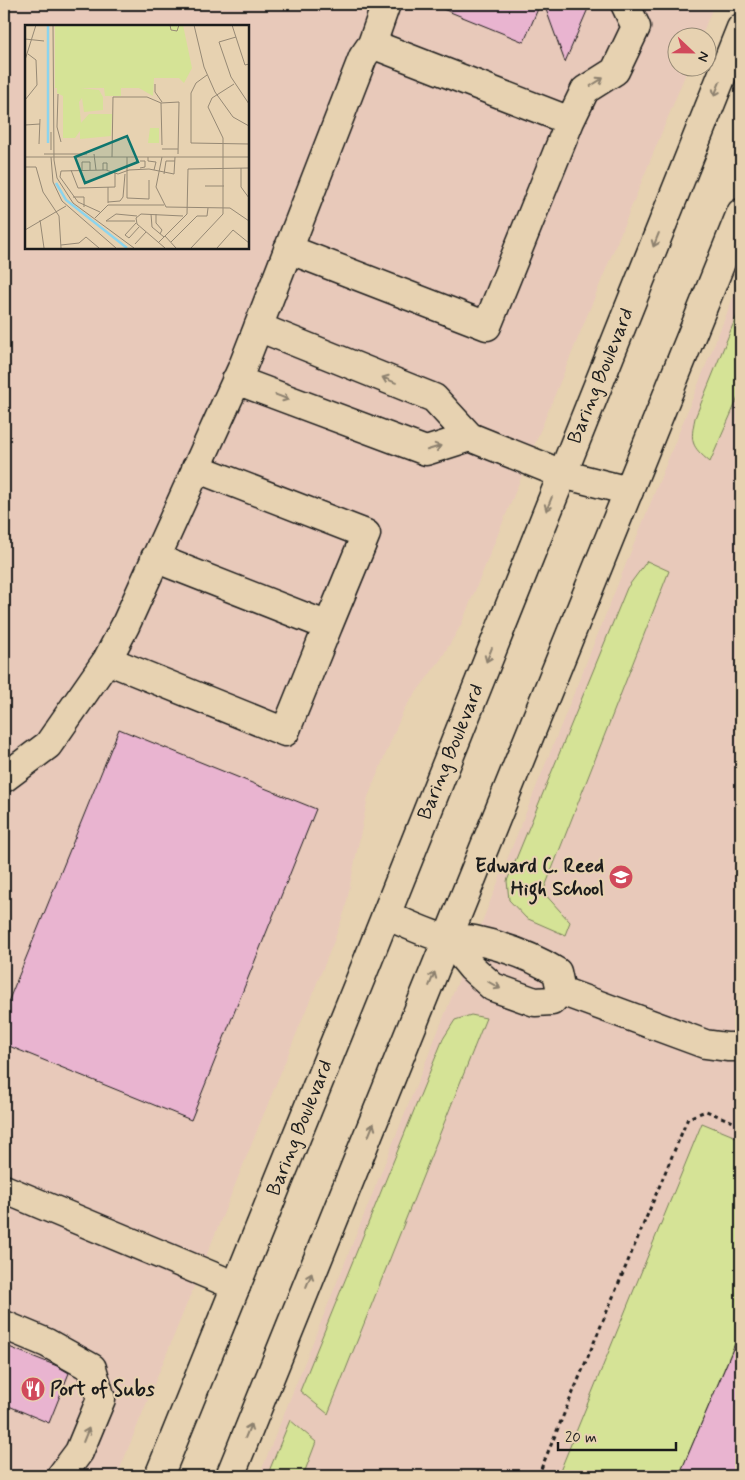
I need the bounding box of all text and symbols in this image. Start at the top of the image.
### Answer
inset map [25,25,249,249]
north arrow [668,28,718,78]
text: N [693,49,713,64]
one-way arrow [589,77,603,87]
one-way arrow [711,81,721,96]
one-way arrow [651,232,660,247]
street label: Baring Boulevard [561,304,641,448]
one-way arrow [381,375,397,384]
one-way arrow [274,393,289,402]
one-way arrow [426,443,442,453]
one-way arrow [544,497,553,512]
one-way arrow [484,647,493,662]
street label: Baring Boulevard [411,680,491,824]
place label: Edward C. Reed High School [475,853,604,905]
school or university icon: Edward C. Reed High School [608,864,634,890]
one-way arrow [427,972,437,987]
one-way arrow [487,981,501,991]
street label: Baring Boulevard [260,1056,340,1200]
one-way arrow [366,1123,376,1138]
one-way arrow [306,1273,315,1288]
restaurant icon: Port of Subs [20,1376,46,1402]
place label: Port of Subs [50,1376,155,1403]
scale bar [558,1420,675,1452]
one-way arrow [244,1424,254,1439]
one-way arrow [82,1428,91,1443]
text: 20 m [565,1428,597,1448]

